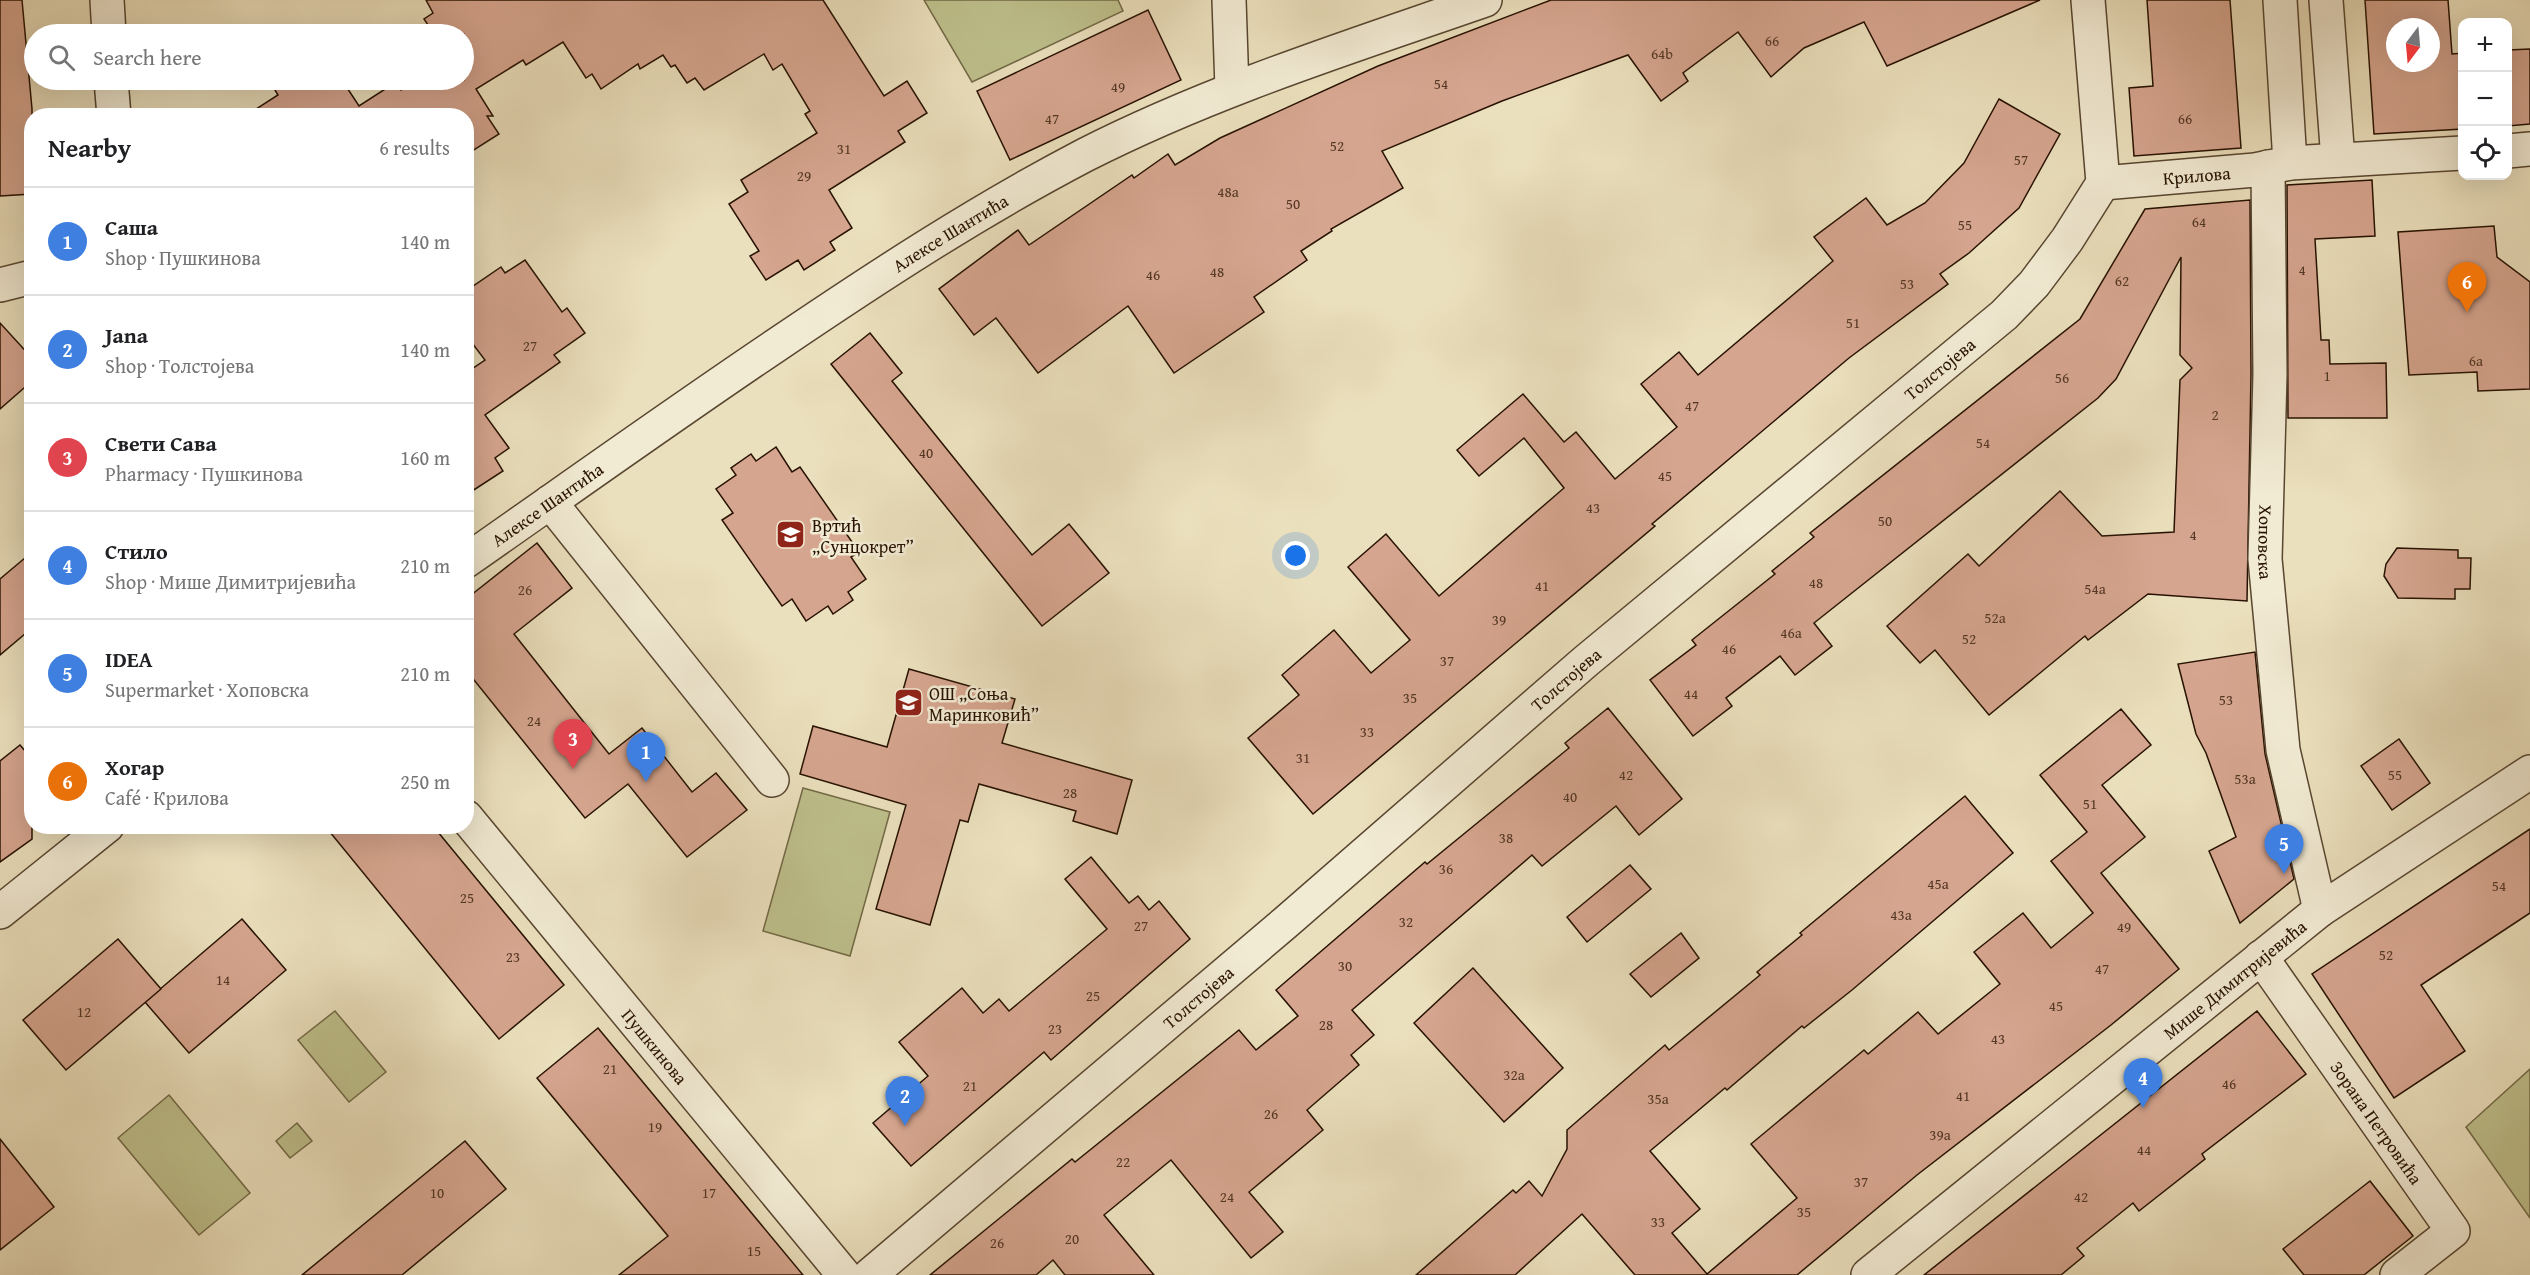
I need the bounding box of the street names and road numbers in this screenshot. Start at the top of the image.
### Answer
street label: Крилова [2162,159,2232,191]
street label: Алексе Шантића [887,187,1013,278]
street label: Толстојева [1898,330,1981,406]
street label: Алексе Шантића [486,455,609,553]
street label: Хоповска [2251,504,2280,581]
street label: Толстојева [1524,640,1607,717]
street label: Мише Димитријевића [2157,913,2312,1045]
street label: Толстојева [1157,959,1240,1035]
street label: Пушкинова [616,1002,695,1090]
street label: Зорана Петровића [2324,1055,2430,1190]

